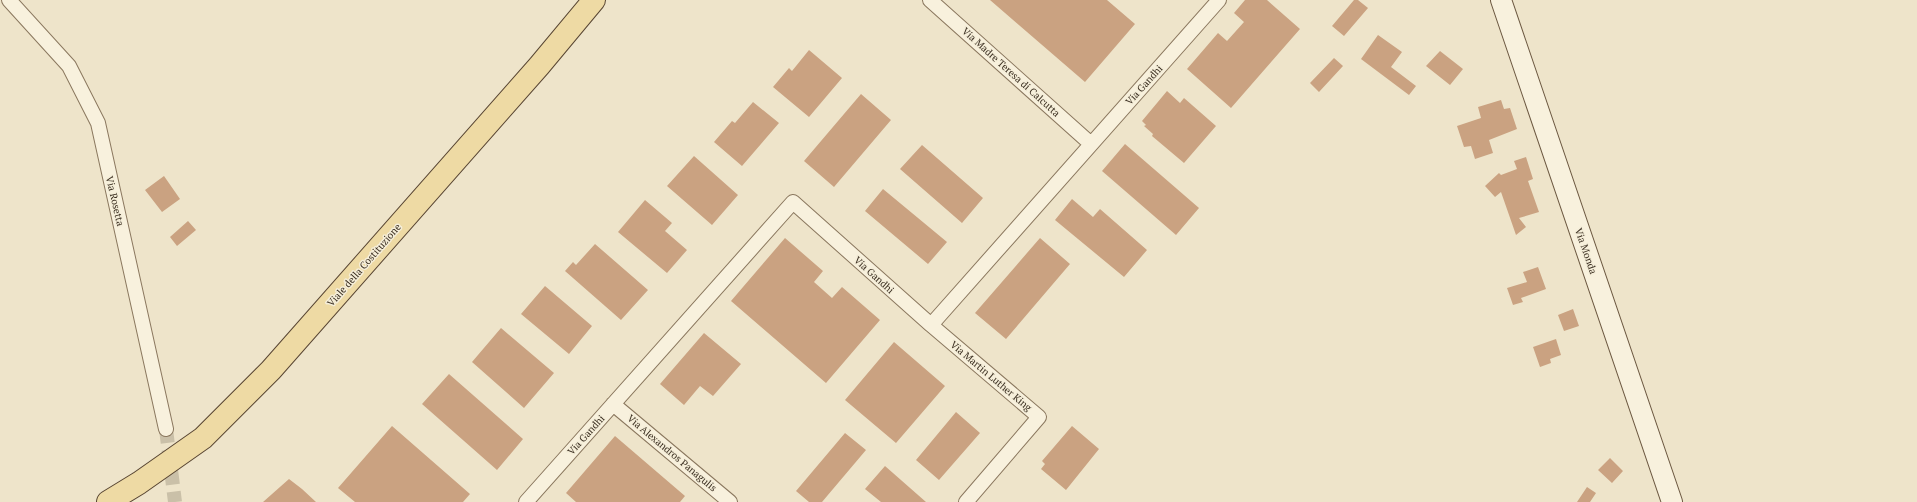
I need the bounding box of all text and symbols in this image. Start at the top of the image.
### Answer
street label: Via Madre Teresa di Calcutta [959,25,1063,119]
street label: Via Gandhi [1123,62,1165,108]
street label: Via Rosetta [103,175,127,227]
street label: Viale della Costituzione [324,221,404,309]
street label: Via Monda [1572,226,1600,276]
street label: Via Gandhi [851,254,897,296]
street label: Via Martin Luther King [947,338,1035,414]
street label: Via Gandhi [565,412,607,458]
street label: Via Alexandros Panagulis [625,412,719,494]

